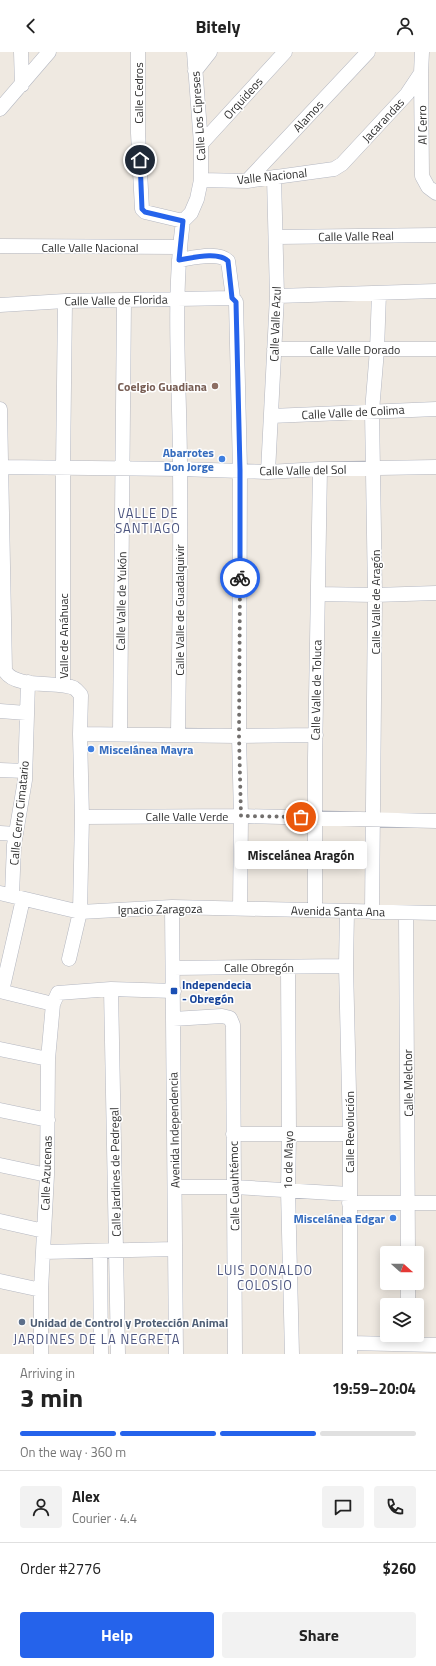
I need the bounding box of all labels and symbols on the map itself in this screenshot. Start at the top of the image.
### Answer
street label: Calle Cedros [129,62,148,124]
street label: Calle Los Cipreses [185,70,211,161]
street label: Orquideos [219,72,268,124]
street label: Jacarandas [357,93,409,147]
street label: Alamos [288,95,328,136]
street label: Al Cerro [412,105,432,145]
pin [123,143,157,177]
street label: Valle Nacional [236,163,308,189]
street label: Calle Valle Real [318,226,394,246]
street label: Calle Valle Nacional [41,238,139,257]
street label: Calle Valle Azul [264,286,286,362]
street label: Calle Valle de Florida [64,290,168,310]
street label: Calle Valle Dorado [310,340,400,359]
place label: Coelgio Guadiana [118,377,207,396]
marker: Coelgio Guadiana [210,381,220,391]
street label: Calle Valle de Colima [301,400,405,424]
place label: Abarrotes Don Jorge [163,443,214,476]
marker: Abarrotes Don Jorge [217,454,227,464]
street label: Calle Valle del Sol [259,460,347,480]
district label: VALLE DE SANTIAGO [115,503,181,538]
street label: Calle Valle de Guadalquivir [170,544,189,676]
street label: Calle Valle de Aragón [366,549,385,655]
street label: Calle Valle de Yukón [111,551,131,651]
courier [220,558,260,598]
street label: Valle de Anáhuac [54,593,73,679]
street label: Calle Valle de Toluca [306,639,326,741]
place label: Miscelánea Mayra [99,740,193,759]
marker: Miscelánea Mayra [86,744,96,754]
street label: Calle Cerro Cimatario [4,760,34,866]
pin [284,800,318,834]
street label: Calle Valle Verde [146,807,228,826]
callout: Miscelánea Aragón [235,841,367,869]
street label: Ignacio Zaragoza [117,899,203,919]
street label: Avenida Santa Ana [291,901,385,921]
street label: Calle Obregón [224,958,294,977]
place label: Independecia - Obregón [182,975,251,1008]
marker: Independecia - Obregón [169,986,179,996]
street label: Calle Melchor [398,1049,418,1117]
street label: Avenida Independencia [163,1072,185,1188]
street label: Calle Revolución [340,1091,359,1173]
street label: Calle Jardines de Pedregal [104,1107,126,1237]
street label: 1o de Mayo [278,1130,298,1190]
street label: Calle Azucenas [35,1135,57,1211]
street label: Calle Cuauhtémoc [224,1141,244,1231]
place label: Miscelánea Edgar [293,1209,386,1228]
marker: Miscelánea Edgar [388,1213,398,1223]
north arrow [380,1246,424,1290]
district label: LUIS DONALDO COLOSIO [217,1260,313,1295]
place label: Unidad de Control y Protección Animal [30,1313,228,1332]
marker: Unidad de Control y Protección Animal [17,1317,27,1327]
district label: JARDINES DE LA NEGRETA [13,1329,181,1349]

